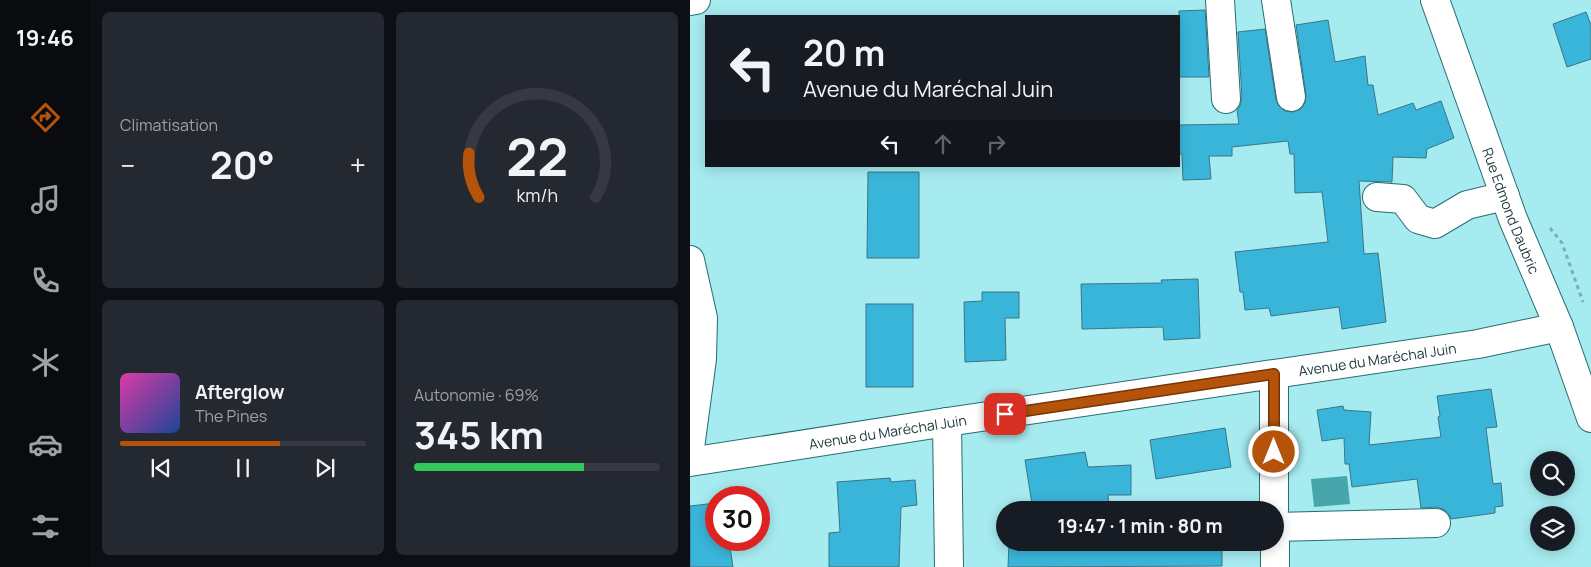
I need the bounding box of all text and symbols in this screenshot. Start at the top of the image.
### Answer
text: 19:46 [16,23,74,53]
text: 20 m [803,29,885,77]
icon: left [720,35,785,100]
text: Avenue du Maréchal Juin [803,74,1053,104]
icon: directions [28,100,63,135]
text: Climatisation [120,114,218,136]
text: 22 [506,121,568,192]
icon: left [876,130,904,158]
icon: ahead [929,130,957,158]
icon: right [982,130,1010,158]
text: 20° [210,138,275,190]
street label: Rue Edmond Daubric [1479,145,1545,277]
text: − [120,146,135,184]
text: + [350,146,366,184]
icon: music [28,182,63,217]
text: km/h [516,183,558,207]
icon: phone [28,263,63,298]
street label: Avenue du Maréchal Juin [1297,338,1458,380]
icon: climate [28,345,63,380]
text: Afterglow [195,379,284,405]
text: Autonomie · 69% [414,384,539,406]
pin [984,393,1026,435]
icon: arrive [991,400,1019,428]
text: The Pines [195,405,267,427]
text: 345 km [414,408,544,460]
street label: Avenue du Maréchal Juin [807,410,968,453]
position arrow [1247,425,1299,477]
icon: car [28,427,63,462]
map controls [1530,451,1575,551]
button: search [1530,451,1575,496]
icon: previous [147,454,175,482]
icon: pause [229,454,257,482]
icon: next [311,454,339,482]
speed limit sign: 30 [705,486,770,551]
button: layers [1530,506,1575,551]
icon: filters [28,509,63,544]
text: 19:47 · 1 min · 80 m [1057,513,1223,539]

